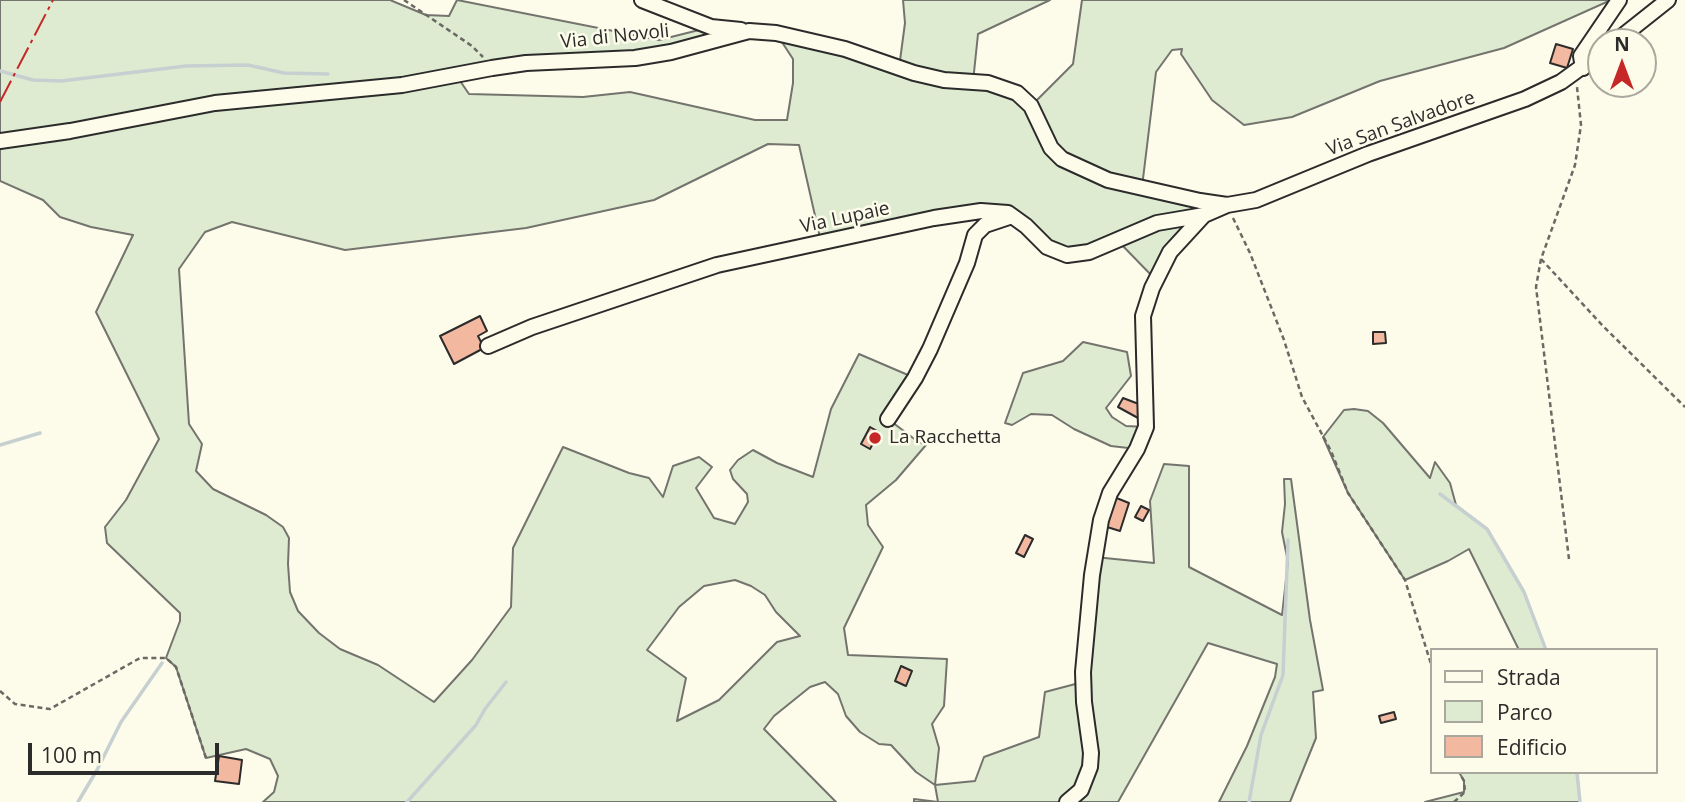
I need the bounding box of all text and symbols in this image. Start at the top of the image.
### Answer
street label: Via di Novoli [559,20,671,54]
north arrow [1587,28,1657,98]
text: N [1614,31,1630,57]
street label: Via San Salvadore [1324,87,1478,161]
street label: Via Lupaie [798,197,892,239]
place label: La Racchetta [889,427,1001,449]
marker: La Racchetta [867,430,883,446]
legend [1430,648,1657,774]
text: Strada [1497,663,1561,691]
text: Parco [1497,698,1553,726]
scale bar [32,728,222,772]
text: Edificio [1497,733,1567,761]
text: 100 m [41,741,102,769]

